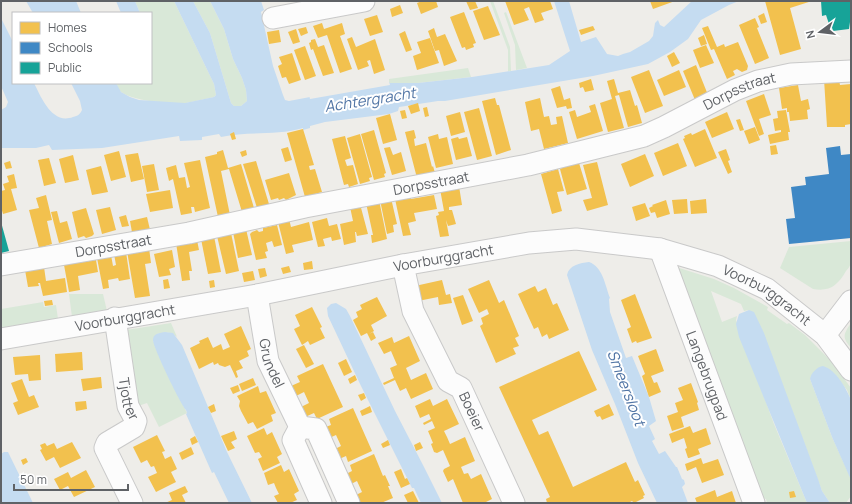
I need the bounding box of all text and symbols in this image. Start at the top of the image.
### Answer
legend [12,12,152,84]
north arrow [800,12,840,52]
text: Homes [48,19,87,36]
text: N [802,29,818,40]
text: Schools [48,39,92,56]
text: Public [48,59,82,76]
street label: Dorpsstraat [700,67,778,114]
water label: Achtergracht [323,82,419,117]
street label: Dorpsstraat [391,166,471,199]
street label: Dorpsstraat [74,229,153,261]
street label: Voorburggracht [392,239,496,276]
street label: Voorburggracht [720,260,816,330]
street label: Voorburggracht [73,299,177,335]
street label: Langebrugpad [682,328,733,423]
street label: Grundel [255,337,290,391]
water label: Smeersloot [602,347,651,431]
street label: Tjotter [115,376,144,423]
street label: Boeier [455,388,490,434]
scale bar [14,466,128,492]
text: 50 m [20,471,47,488]

